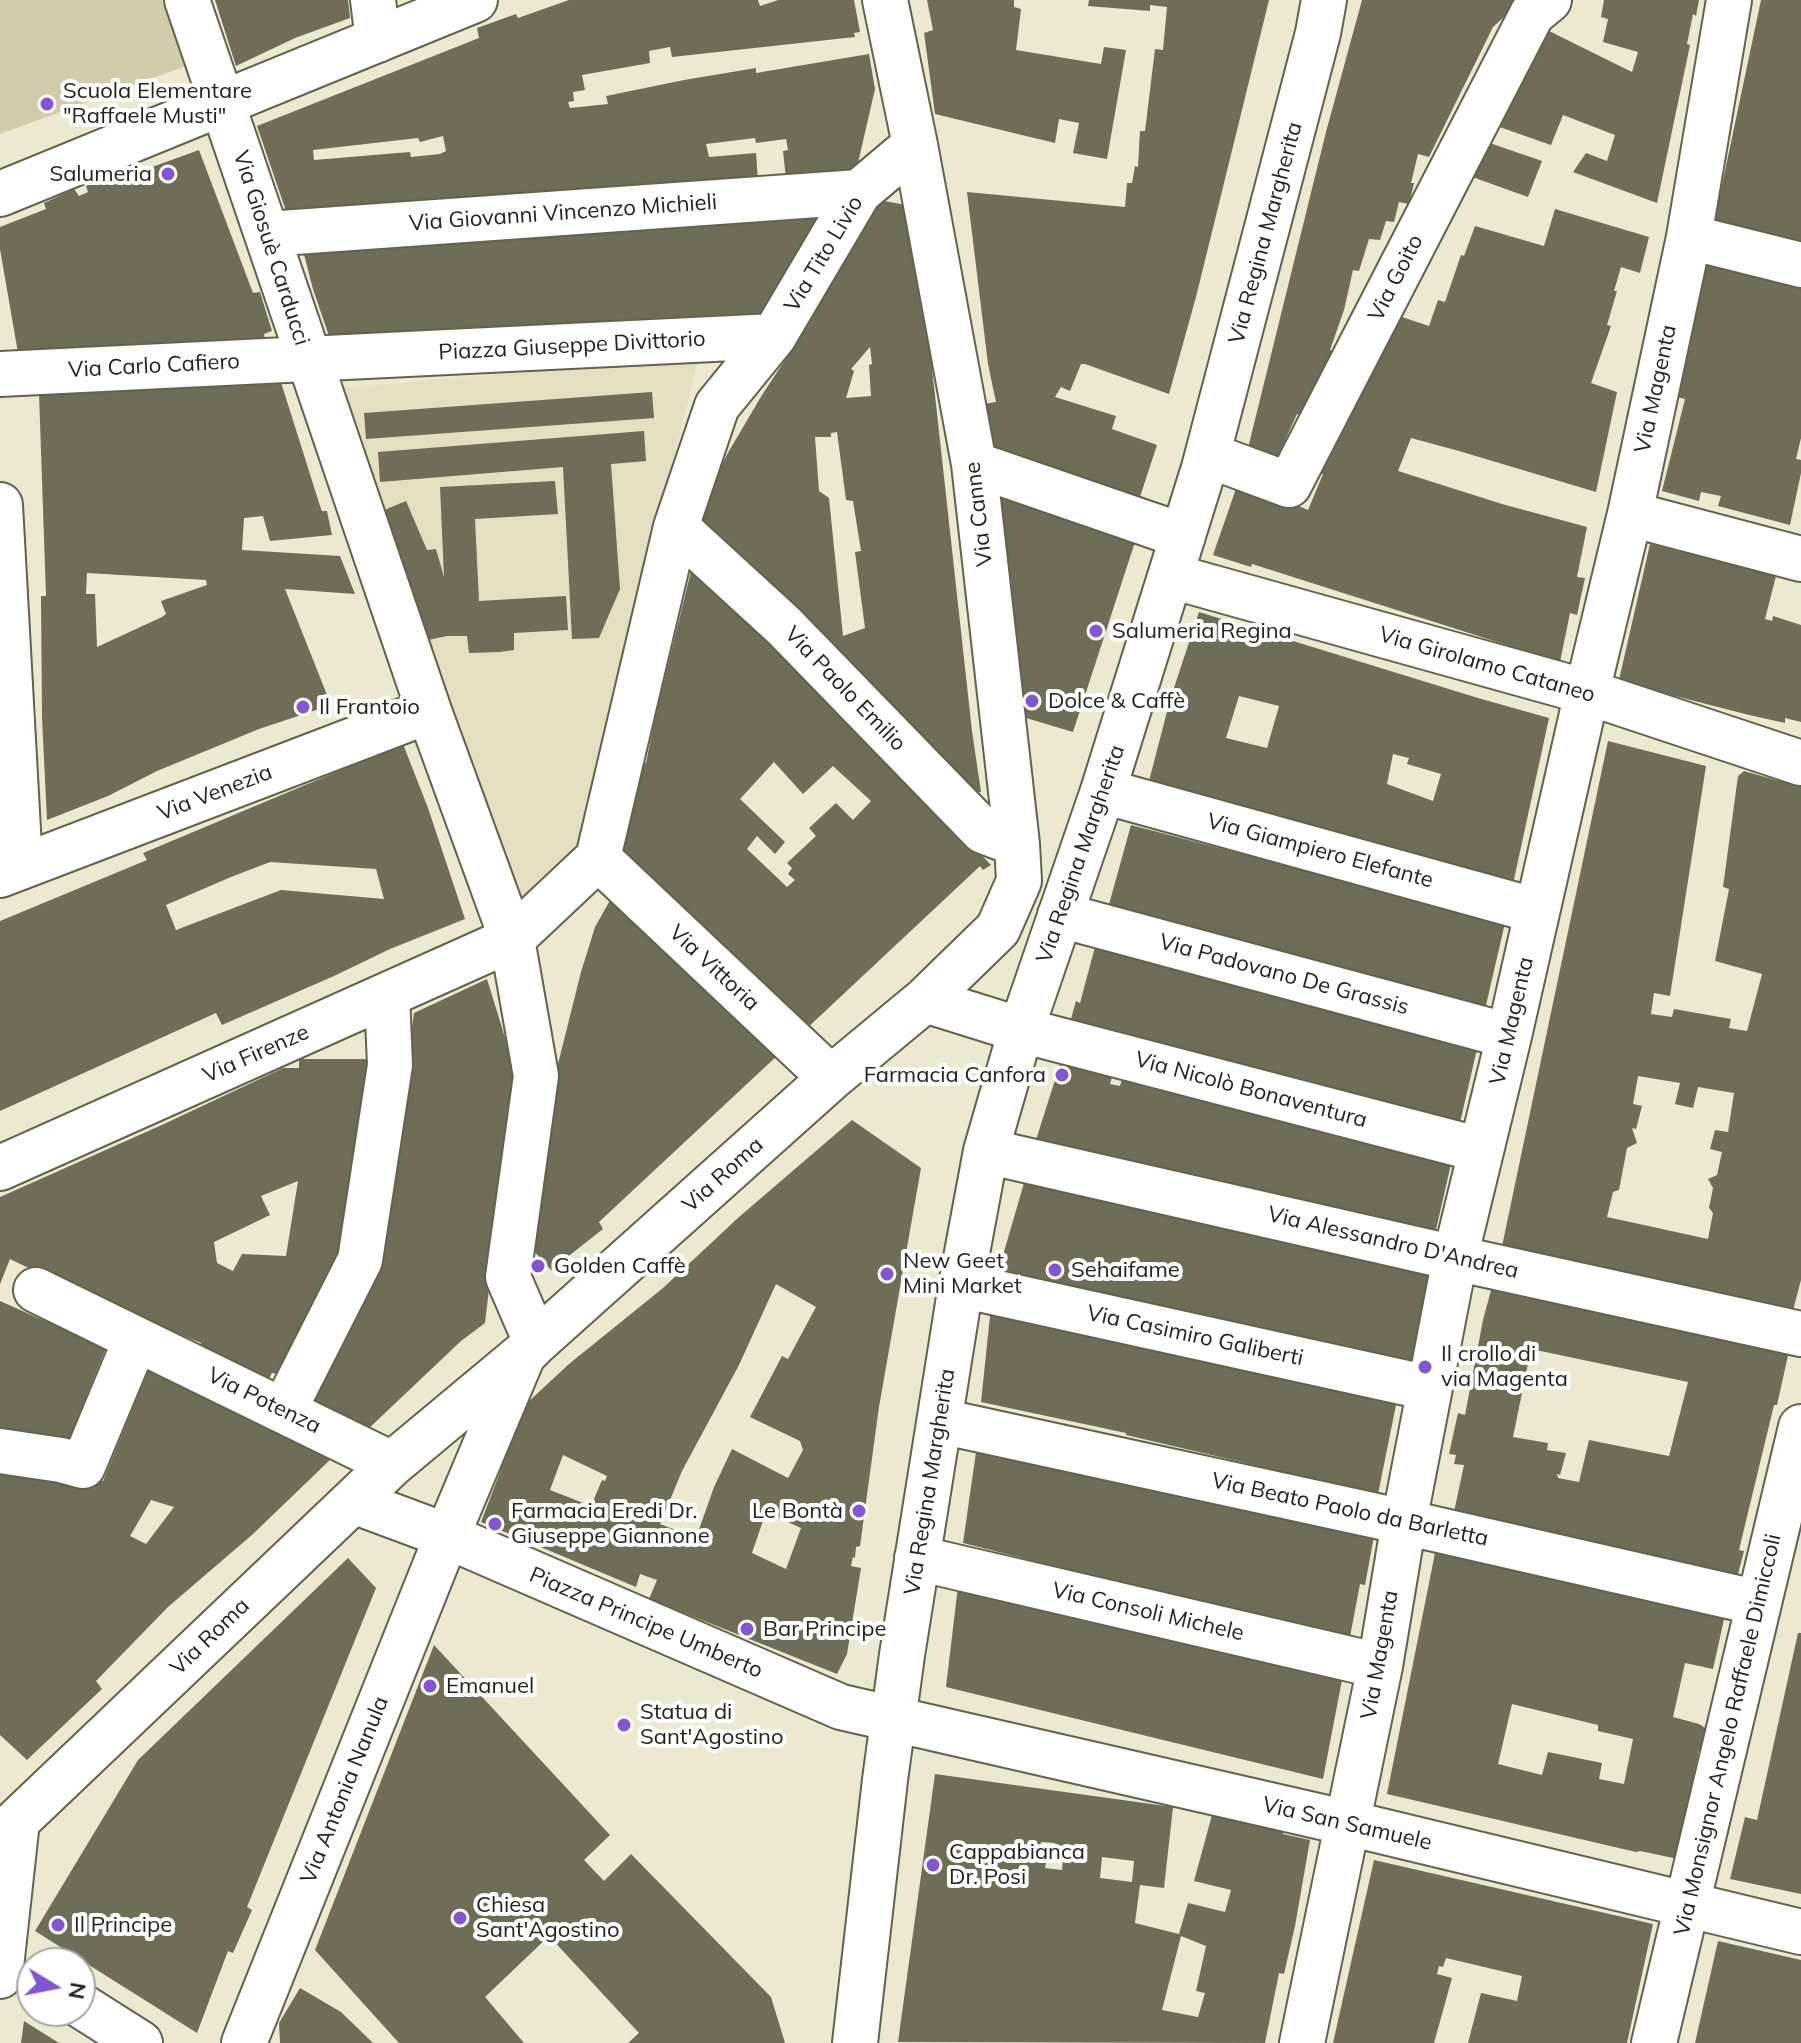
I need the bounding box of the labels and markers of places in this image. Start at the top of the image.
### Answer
place label: Scuola Elementare "Raffaele Musti" [63,78,252,130]
marker: Scuola Elementare "Raffaele Musti" [38,95,56,113]
place label: Salumeria [49,161,152,187]
marker: Salumeria [159,165,177,183]
place label: Salumeria Regina [1112,618,1292,644]
marker: Salumeria Regina [1087,622,1105,640]
place label: Dolce & Caffè [1048,688,1185,714]
marker: Dolce & Caffè [1023,692,1041,710]
place label: Il Frantoio [319,694,420,720]
marker: Il Frantoio [294,698,312,716]
place label: Farmacia Canfora [864,1062,1046,1088]
marker: Farmacia Canfora [1053,1066,1071,1084]
place label: New Geet Mini Market [903,1248,1022,1300]
place label: Golden Caffè [554,1253,686,1279]
marker: Golden Caffè [529,1257,547,1275]
place label: Sehaifame [1071,1257,1180,1283]
marker: Sehaifame [1046,1261,1064,1279]
marker: New Geet Mini Market [878,1265,896,1283]
place label: Il crollo di via Magenta [1441,1341,1568,1392]
marker: Il crollo di via Magenta [1416,1358,1434,1376]
place label: Farmacia Eredi Dr. Giuseppe Giannone [511,1498,710,1550]
place label: Le Bontà [752,1498,843,1524]
marker: Le Bontà [850,1502,868,1520]
marker: Farmacia Eredi Dr. Giuseppe Giannone [486,1515,504,1533]
place label: Bar Principe [763,1616,886,1642]
marker: Bar Principe [738,1620,756,1638]
place label: Emanuel [446,1673,534,1699]
marker: Emanuel [421,1677,439,1695]
place label: Statua di Sant'Agostino [640,1699,783,1750]
marker: Statua di Sant'Agostino [615,1716,633,1734]
place label: Cappabianca Dr. Posi [949,1839,1085,1890]
marker: Cappabianca Dr. Posi [924,1856,942,1874]
place label: Chiesa Sant'Agostino [476,1892,619,1944]
marker: Chiesa Sant'Agostino [451,1909,469,1927]
place label: Il Principe [74,1912,172,1938]
marker: Il Principe [49,1916,67,1934]

